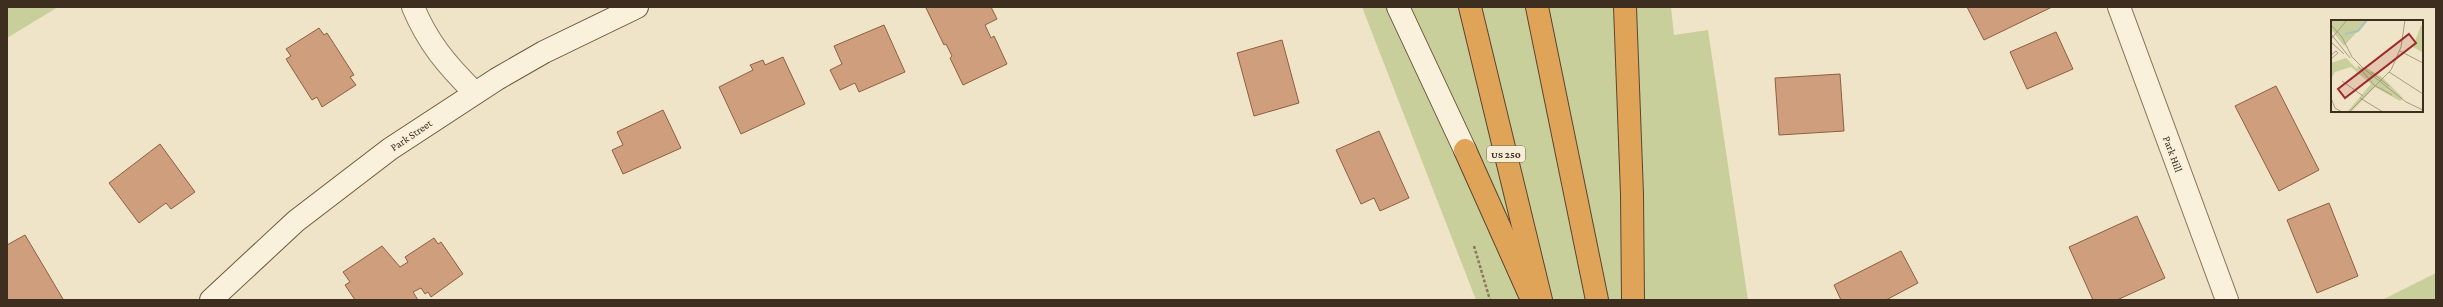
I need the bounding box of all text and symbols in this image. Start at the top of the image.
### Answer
inset map [2331,20,2423,112]
street label: Park Street [388,117,434,153]
street label: Park Hill [2161,134,2185,174]
road number: US 250 [1487,146,1525,162]

